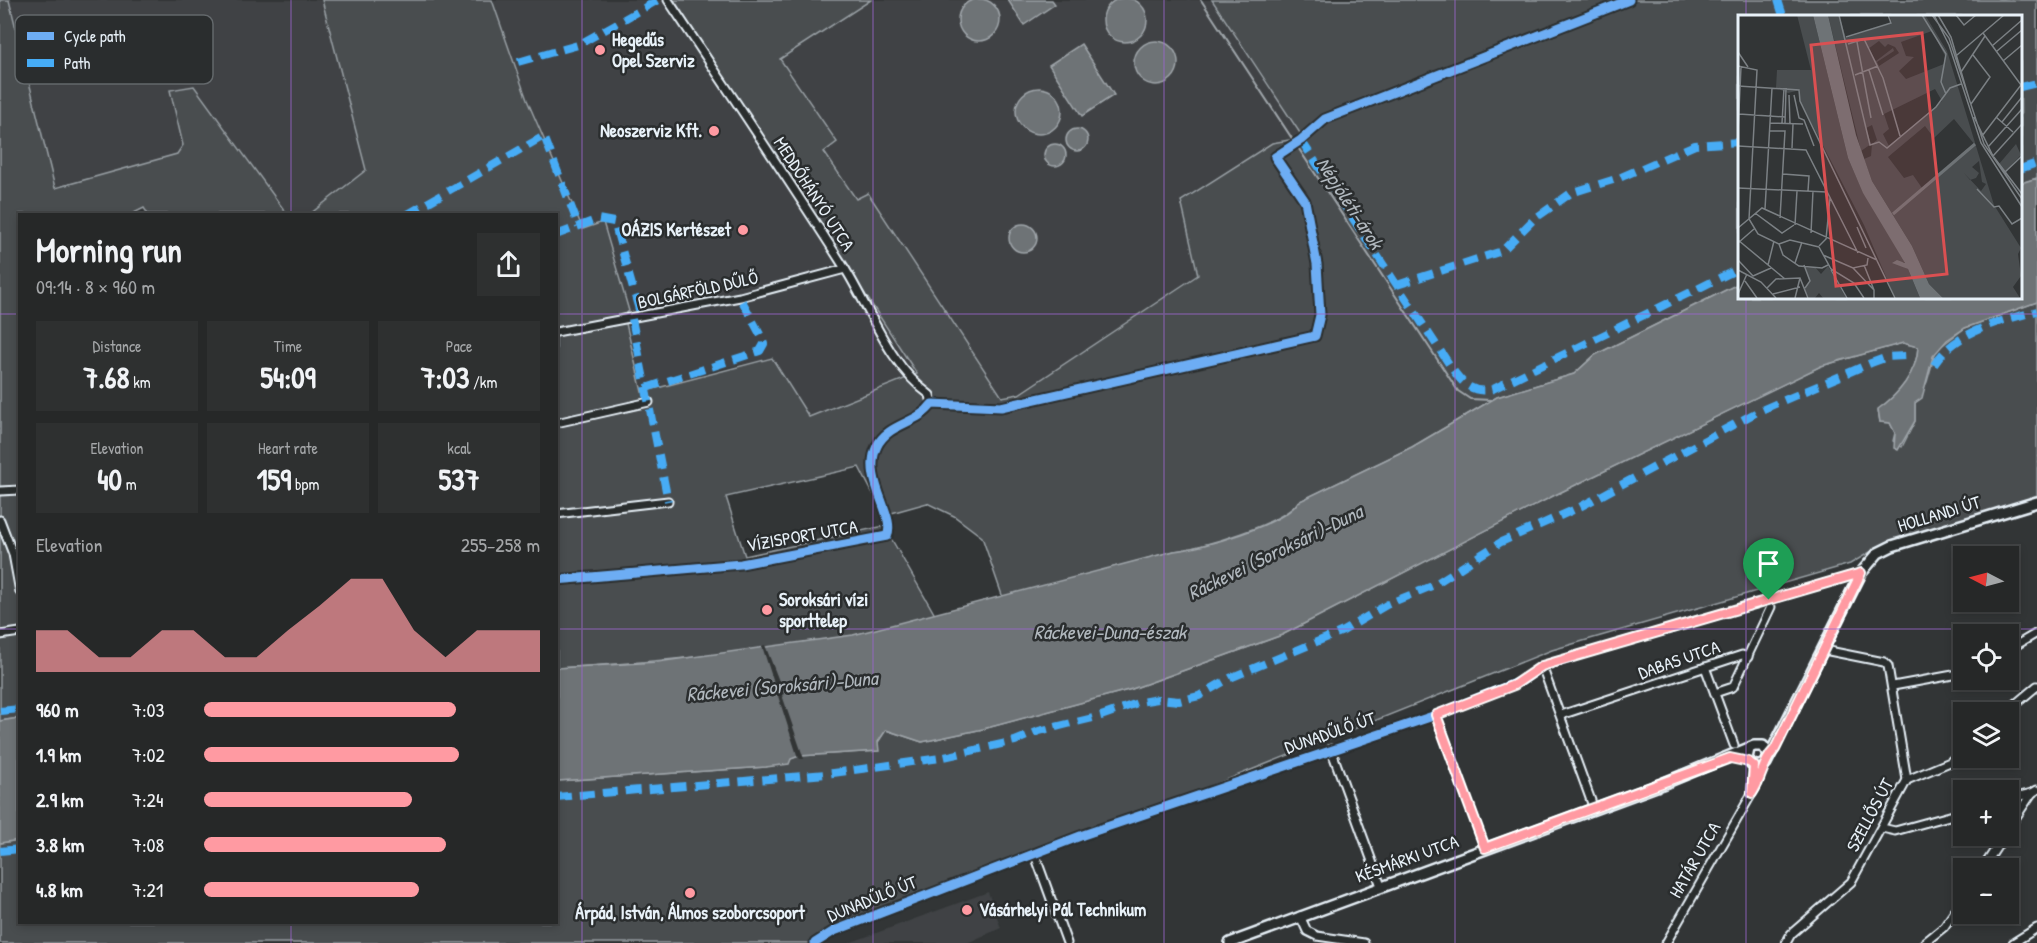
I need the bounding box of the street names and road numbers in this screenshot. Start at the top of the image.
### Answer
street label: MEDDŐHÁNYÓ UTCA [768,132,861,256]
street label: BOLGÁRFÖLD DŰLŐ [635,265,761,314]
street label: HOLLANDI ÚT [1894,489,1984,538]
street label: VÍZISPORT UTCA [744,513,860,558]
street label: DABAS UTCA [1635,634,1723,685]
street label: DUNADŰLŐ ÚT [1281,705,1379,760]
street label: SZELLŐS ÚT [1840,773,1900,856]
street label: HATÁR UTCA [1663,817,1726,902]
street label: KÉSMÁRKI UTCA [1352,828,1462,889]
street label: DUNADŰLŐ ÚT [823,869,921,928]

